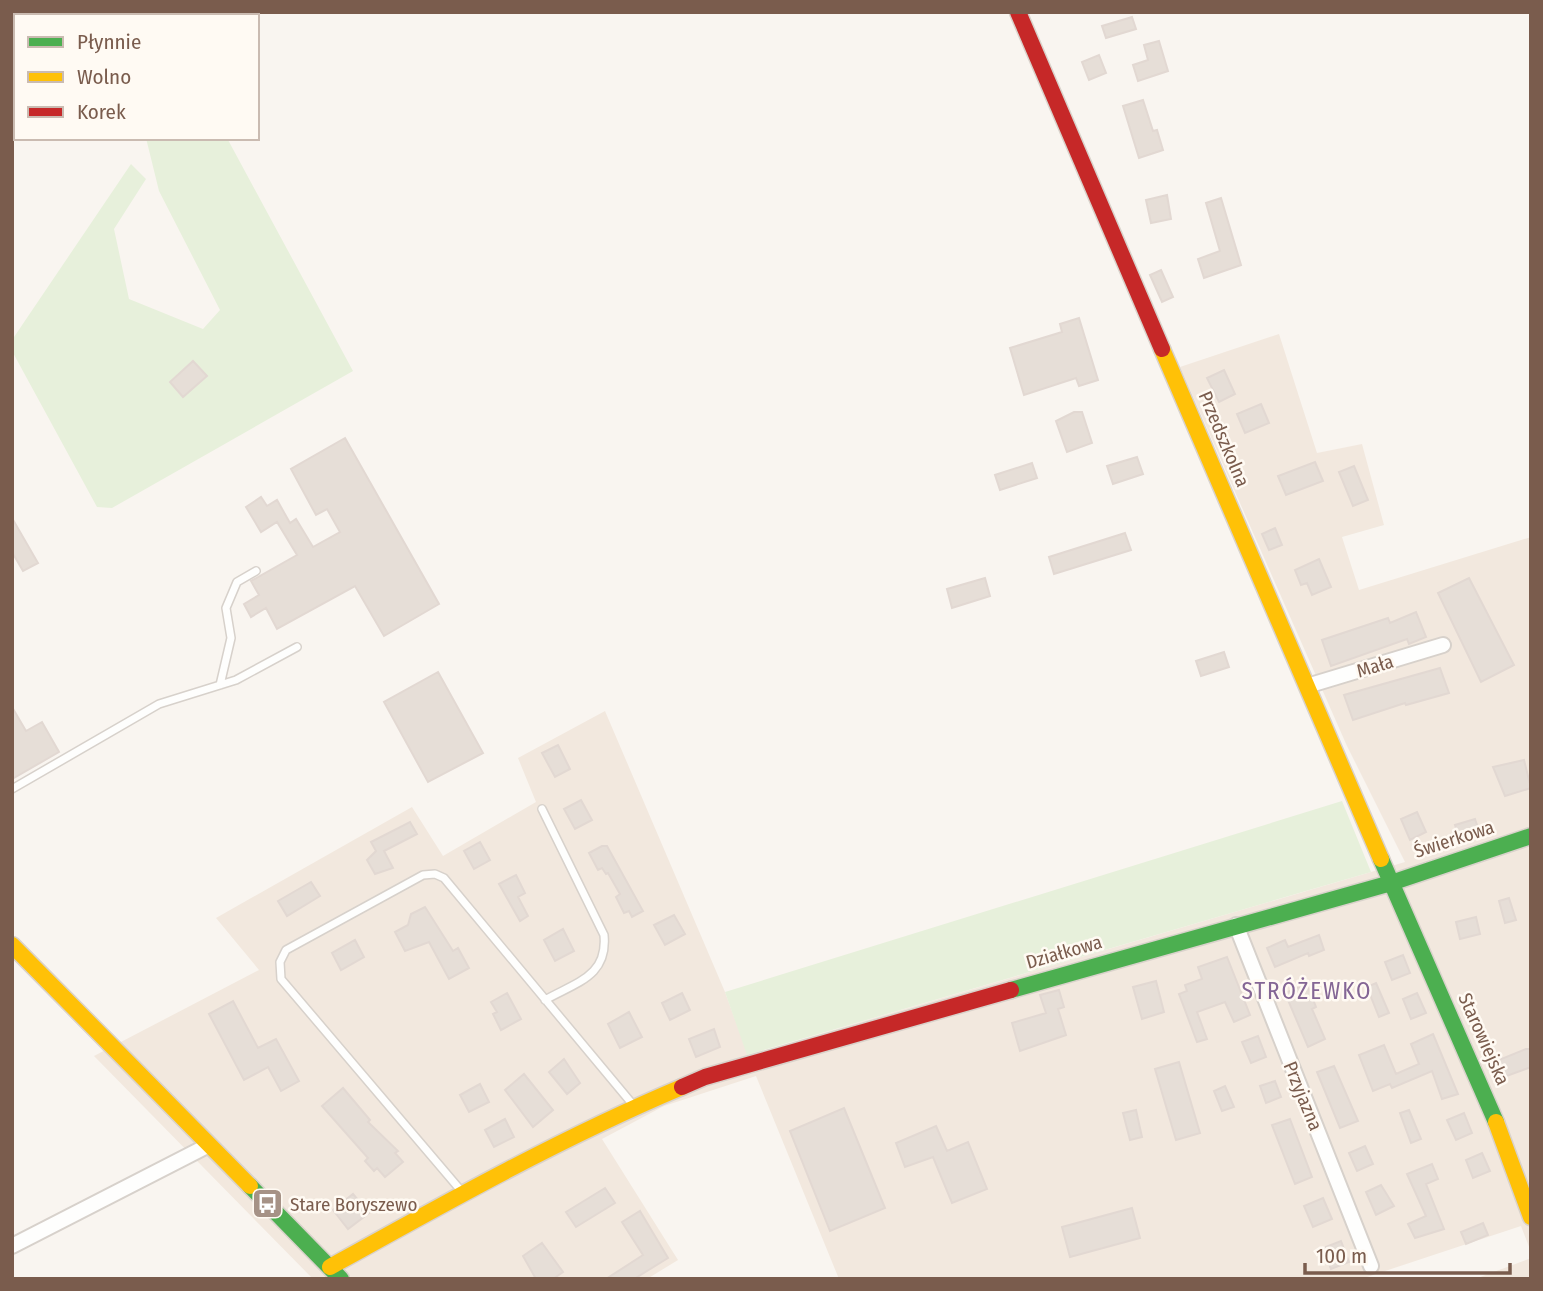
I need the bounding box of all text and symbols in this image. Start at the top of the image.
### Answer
legend [14,14,259,140]
text: Płynnie [77,29,141,55]
text: Wolno [77,64,131,90]
text: Korek [77,99,126,125]
street label: Przedszkolna [1194,388,1254,490]
street label: Mała [1354,650,1396,682]
street label: Świerkowa [1411,815,1497,863]
street label: Działkowa [1023,930,1105,974]
district label: STRÓŻEWKO [1242,977,1372,1005]
street label: Starowiejska [1454,989,1514,1089]
street label: Przyjazna [1279,1058,1327,1134]
bus stop icon: Stare Boryszewo [250,1187,284,1221]
place label: Stare Boryszewo [290,1193,417,1216]
scale bar [1305,1232,1510,1276]
text: 100 m [1316,1243,1367,1269]

